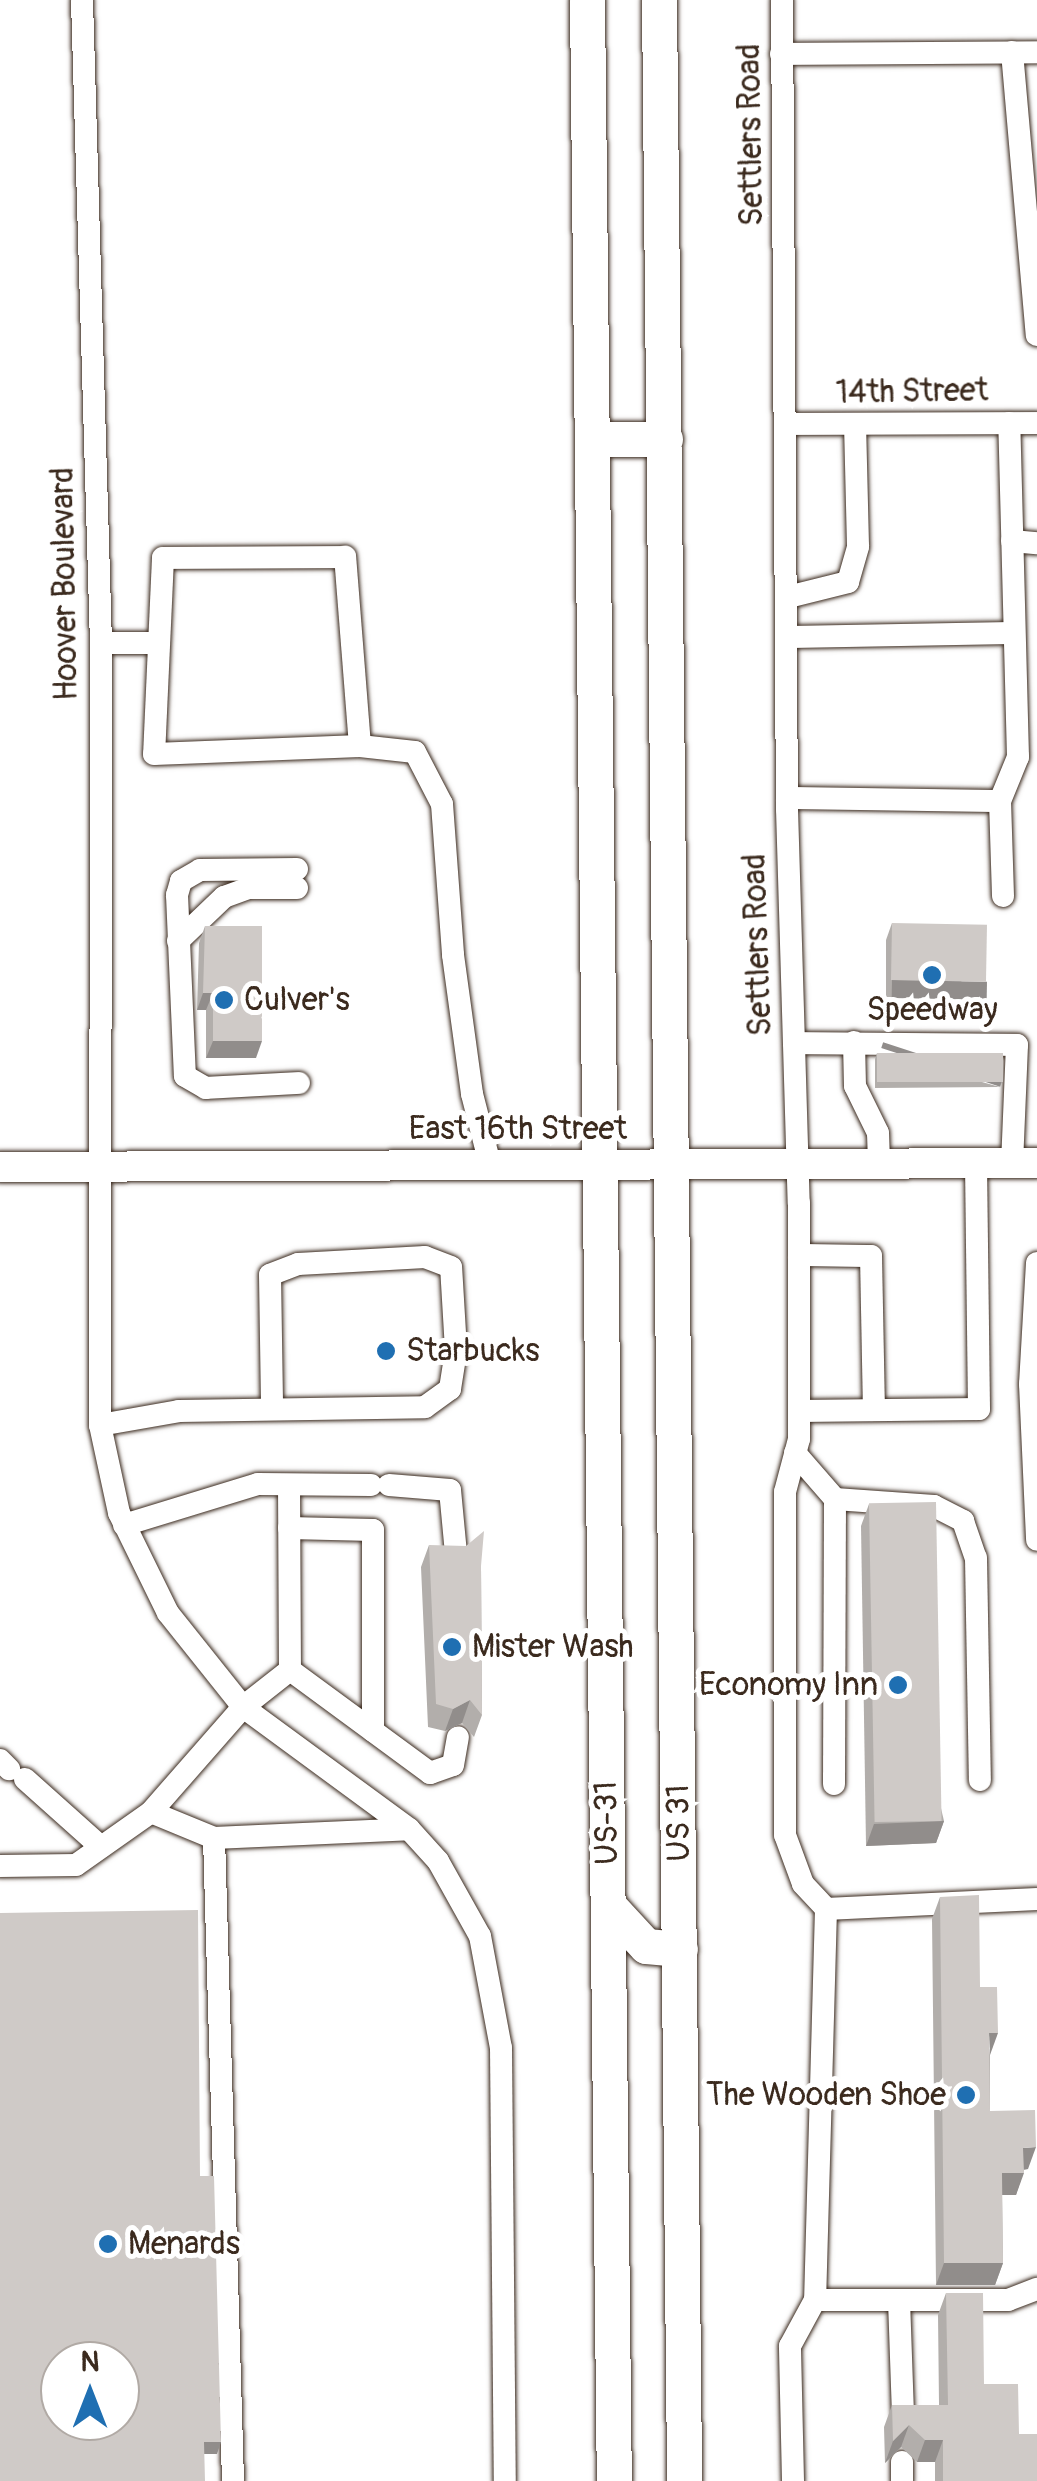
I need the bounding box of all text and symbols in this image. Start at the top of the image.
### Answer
street label: Settlers Road [730,43,772,227]
street label: 14th Street [835,371,989,413]
street label: Hoover Boulevard [44,467,86,701]
street label: Settlers Road [736,853,780,1037]
marker: Speedway [921,964,943,986]
place label: Culver's [244,981,350,1019]
marker: Culver's [213,989,235,1011]
place label: Speedway [866,991,998,1029]
street label: East 16th Street [409,1110,627,1148]
place label: Starbucks [406,1332,540,1370]
marker: Starbucks [375,1340,397,1362]
place label: Mister Wash [472,1628,634,1666]
marker: Mister Wash [441,1636,463,1658]
place label: Economy Inn [699,1666,878,1704]
marker: Economy Inn [887,1674,909,1696]
street label: US-31 [587,1781,627,1865]
street label: US 31 [659,1784,699,1862]
place label: The Wooden Shoe [706,2076,946,2114]
marker: The Wooden Shoe [955,2084,977,2106]
place label: Menards [128,2225,240,2263]
marker: Menards [97,2233,119,2255]
north arrow [40,2341,140,2441]
text: N [81,2345,99,2380]

